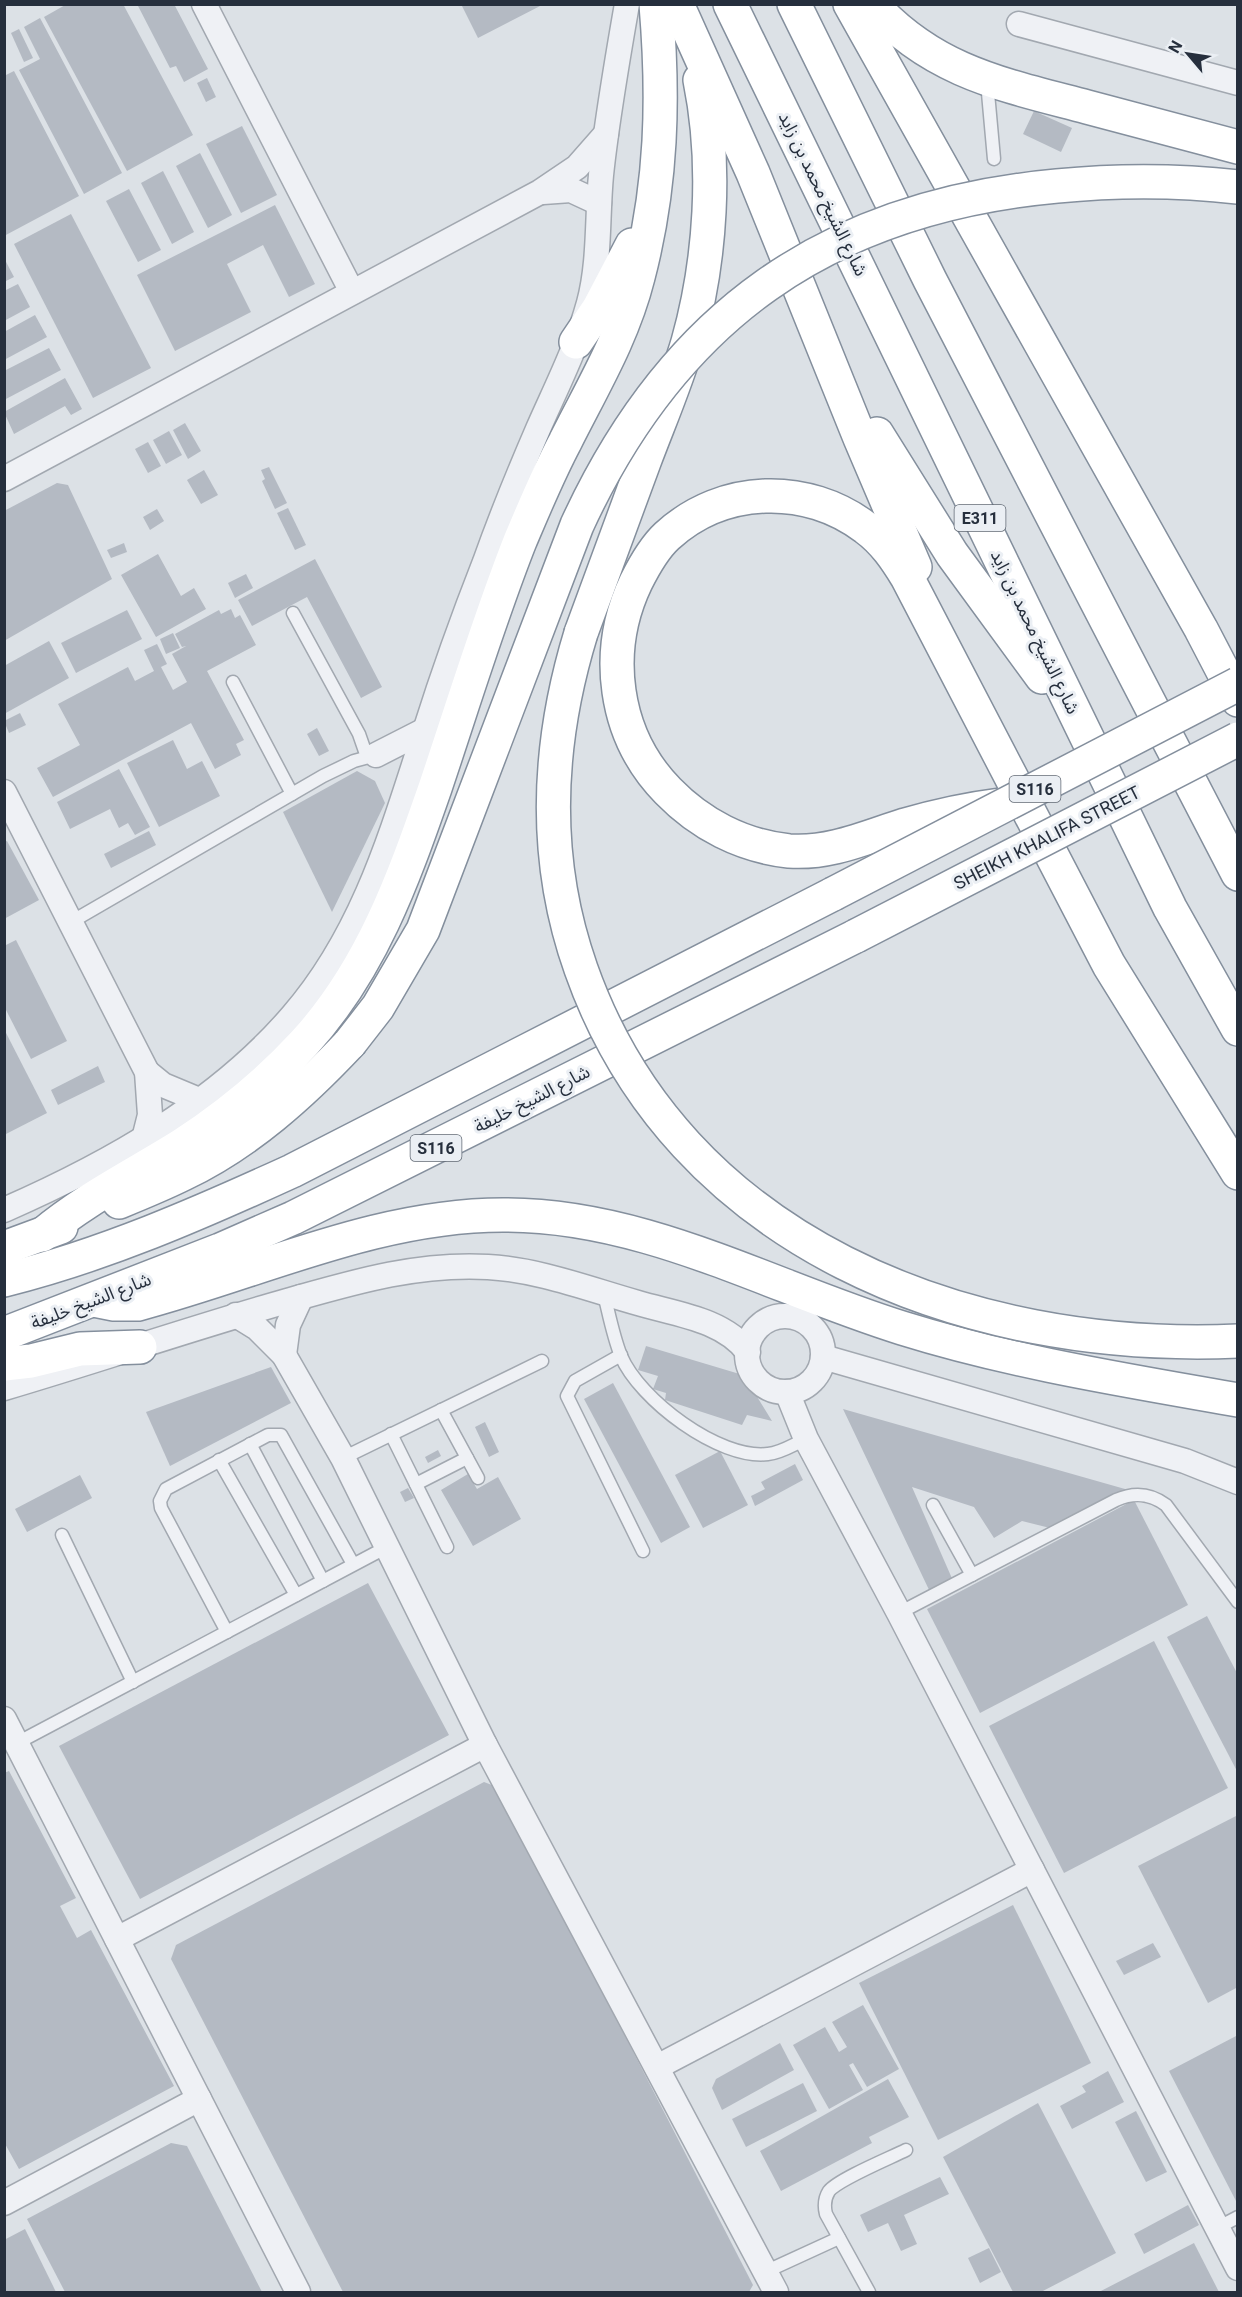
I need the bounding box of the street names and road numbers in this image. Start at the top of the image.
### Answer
street label: شارع الشيخ محمد بن زايد [771,108,872,281]
road number: E311 [954,505,1006,531]
street label: شارع الشيخ محمد بن زايد [983,546,1084,719]
road number: S116 [1010,776,1060,802]
street label: SHEIKH KHALIFA STREET [950,781,1144,894]
street label: شارع الشيخ خليفة [470,1060,595,1140]
road number: S116 [410,1135,462,1161]
street label: شارع الشيخ خليفة [28,1268,155,1337]

